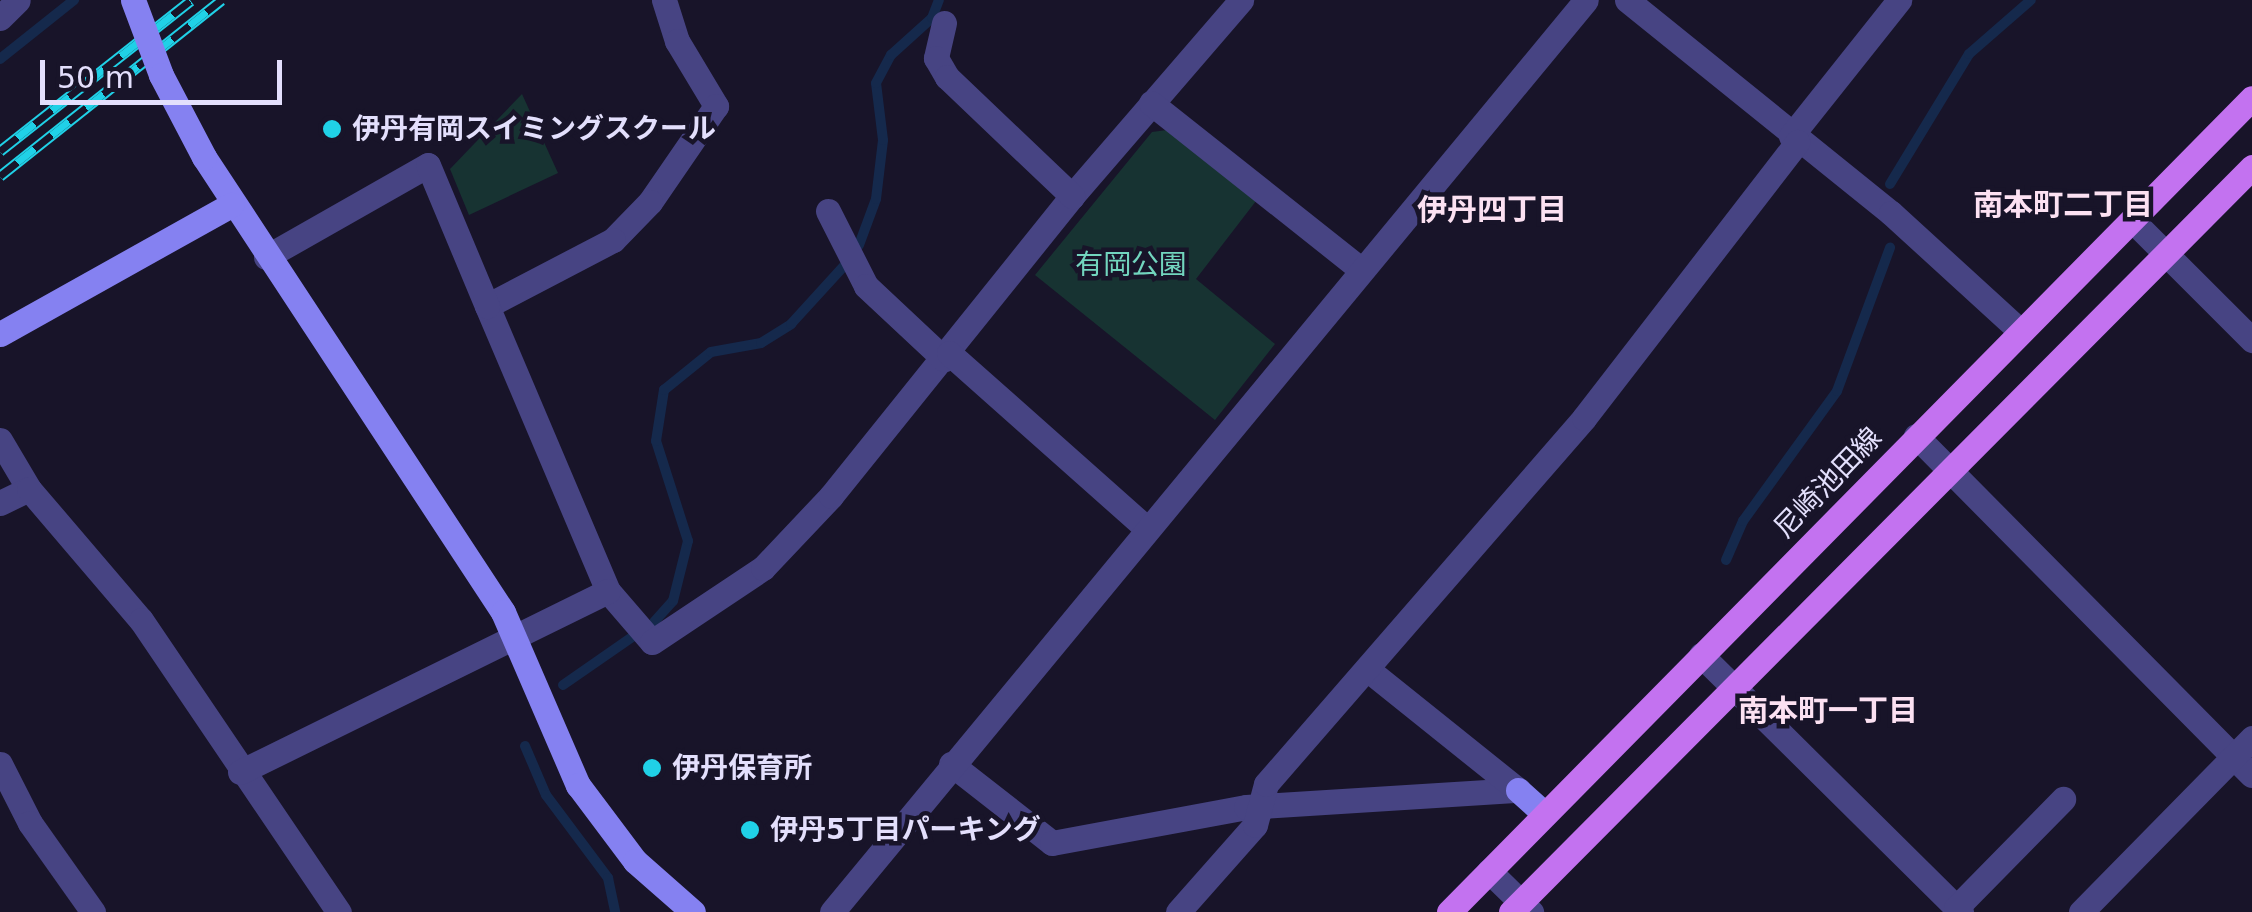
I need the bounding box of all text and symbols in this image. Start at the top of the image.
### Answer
scale bar [45,40,288,102]
text: 50 m [57,60,134,95]
place label: 伊丹有岡スイミングスクール [352,112,716,146]
marker: 伊丹有岡スイミングスクール [321,118,343,140]
district label: 南本町二丁目 [1973,187,2153,223]
district label: 伊丹四丁目 [1417,192,1567,228]
park label: 有岡公園 [1075,248,1187,282]
street label: 尼崎池田線 [1767,421,1889,545]
district label: 南本町一丁目 [1738,693,1918,729]
place label: 伊丹保育所 [672,751,812,785]
marker: 伊丹保育所 [641,757,663,779]
place label: 伊丹5丁目パーキング [770,813,1041,847]
marker: 伊丹5丁目パーキング [739,819,761,841]

